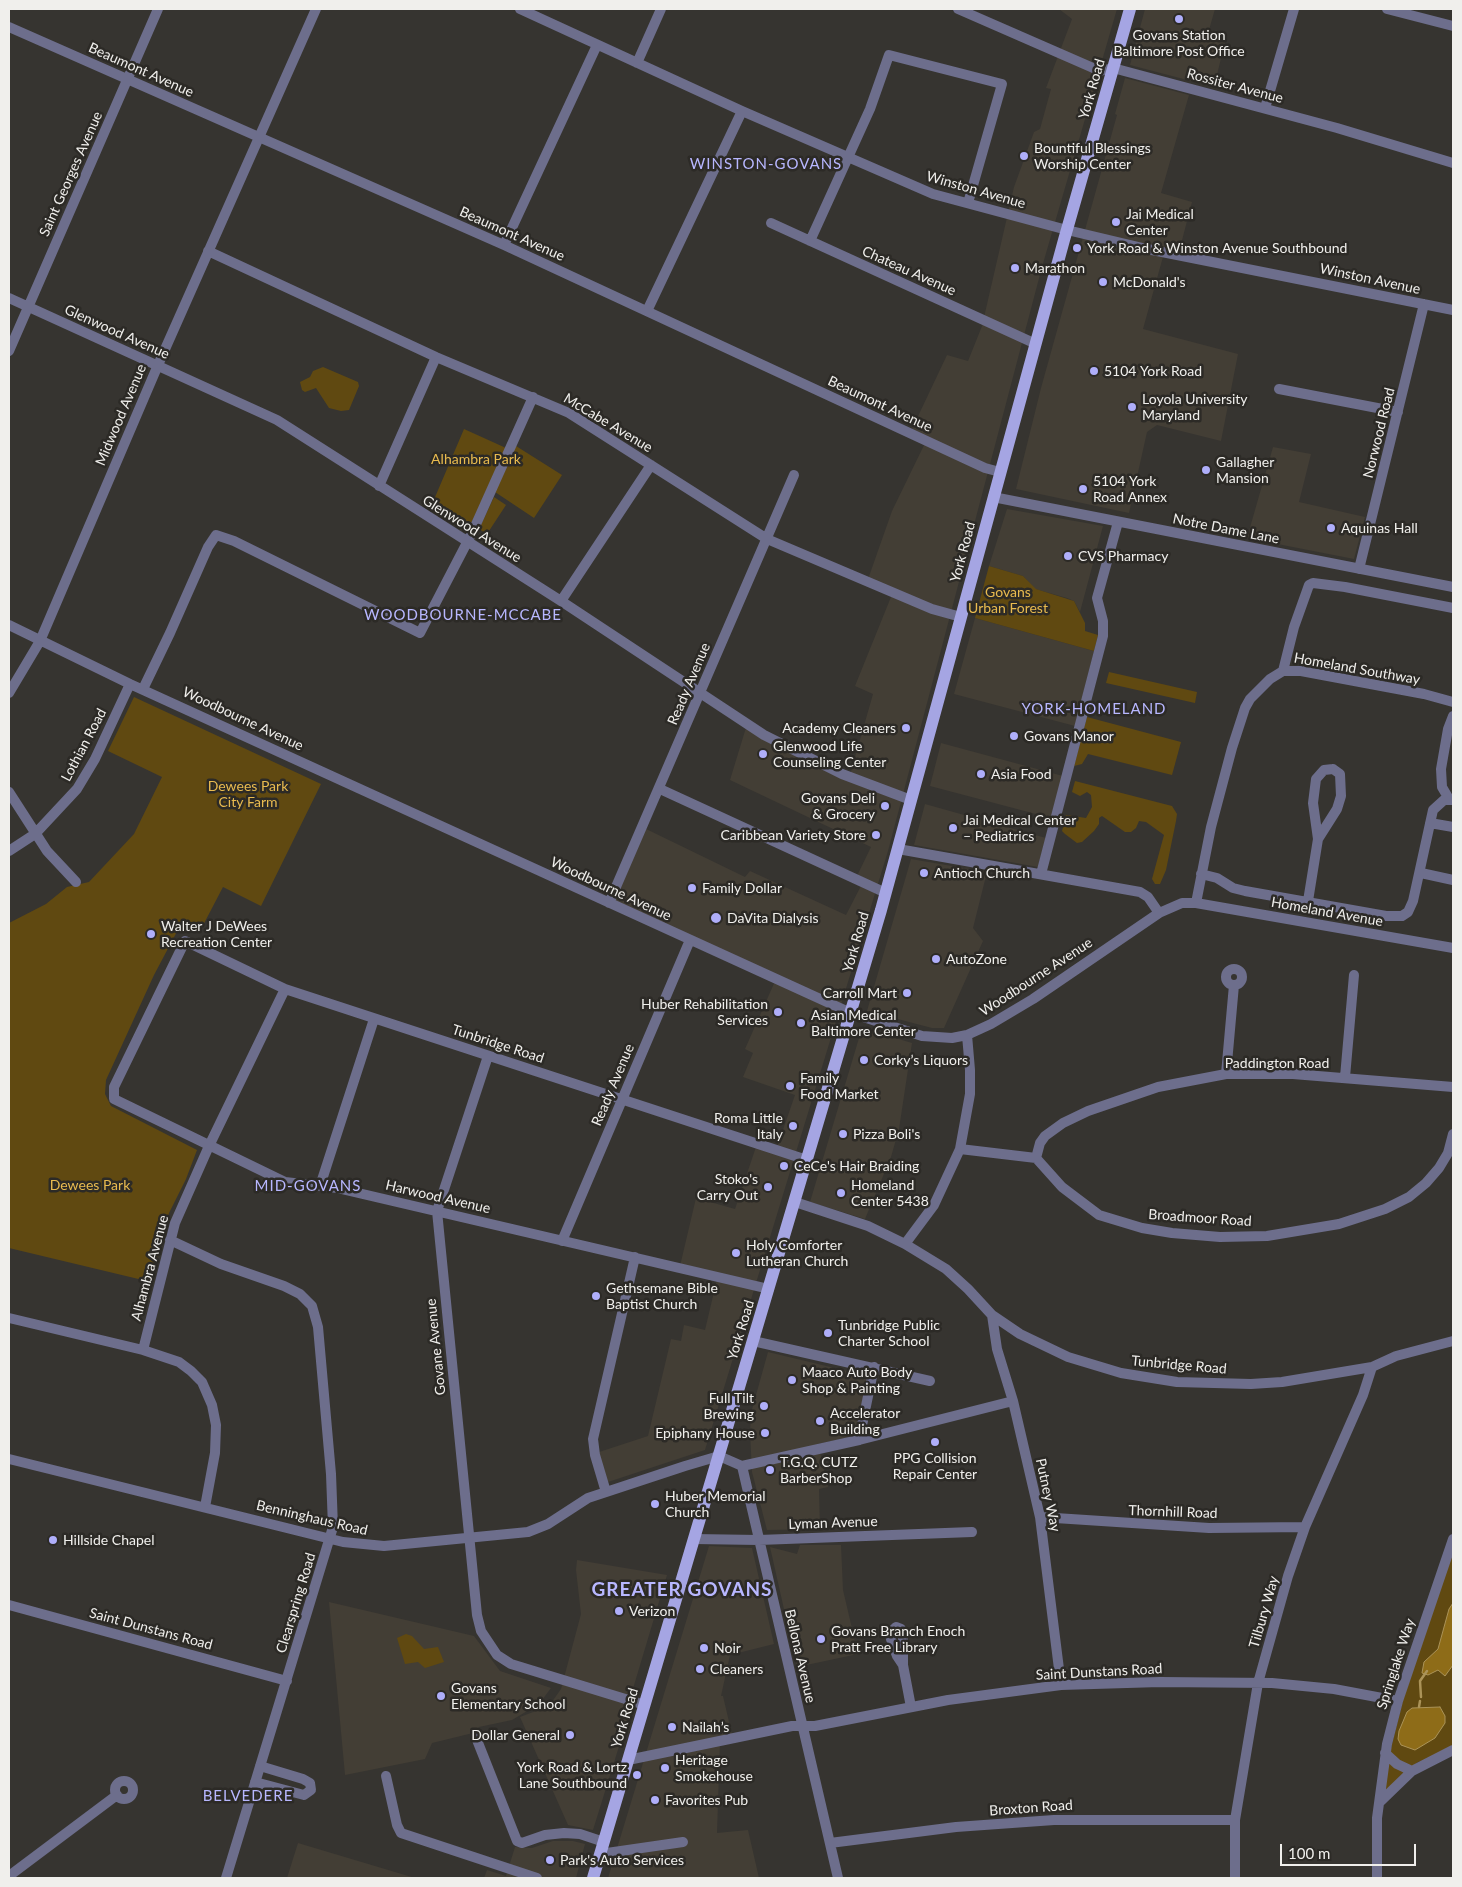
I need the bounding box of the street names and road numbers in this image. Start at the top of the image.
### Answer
street label: Beaumont Avenue [86,39,196,101]
street label: York Road [1075,57,1109,121]
street label: Rossiter Avenue [1185,65,1285,107]
street label: Saint Georges Avenue [36,109,106,239]
street label: Winston Avenue [924,168,1028,212]
street label: Beaumont Avenue [457,203,567,265]
street label: Chateau Avenue [859,243,959,299]
street label: Winston Avenue [1318,260,1422,298]
street label: Glenwood Avenue [62,301,172,363]
street label: Midwood Avenue [92,362,150,468]
street label: Beaumont Avenue [825,372,935,436]
street label: Norwood Road [1360,386,1398,480]
street label: McCabe Avenue [560,390,656,456]
street label: Glenwood Avenue [420,492,524,566]
street label: Notre Dame Lane [1171,510,1281,548]
street label: York Road [947,520,979,584]
street label: Ready Avenue [664,640,714,728]
street label: Homeland Southway [1293,650,1421,688]
street label: Woodbourne Avenue [180,684,306,754]
street label: Lothian Road [58,706,110,784]
street label: Woodbourne Avenue [548,854,674,924]
street label: Homeland Avenue [1270,894,1384,930]
street label: York Road [839,910,873,974]
street label: Woodbourne Avenue [976,934,1096,1020]
street label: Tunbridge Road [450,1021,546,1067]
street label: Ready Avenue [588,1041,638,1129]
street label: Paddington Road [1225,1055,1329,1071]
street label: Harwood Avenue [384,1177,492,1217]
street label: Broadmoor Road [1148,1206,1252,1230]
street label: Alhambra Avenue [128,1213,172,1323]
street label: Govane Avenue [423,1298,449,1396]
street label: York Road [724,1298,758,1362]
street label: Tunbridge Road [1131,1352,1227,1378]
street label: Putney Way [1032,1457,1064,1533]
street label: Benninghaus Road [255,1497,369,1539]
street label: Thornhill Road [1128,1502,1218,1522]
street label: Lyman Avenue [788,1513,878,1533]
street label: Clearspring Road [273,1551,319,1655]
street label: Tilbury Way [1246,1574,1282,1650]
street label: Saint Dunstans Road [88,1604,214,1654]
street label: Bellona Avenue [781,1608,819,1704]
street label: Springlake Way [1373,1616,1419,1712]
street label: Saint Dunstans Road [1035,1660,1163,1684]
street label: York Road [608,1686,642,1750]
street label: Broxton Road [989,1797,1073,1819]

